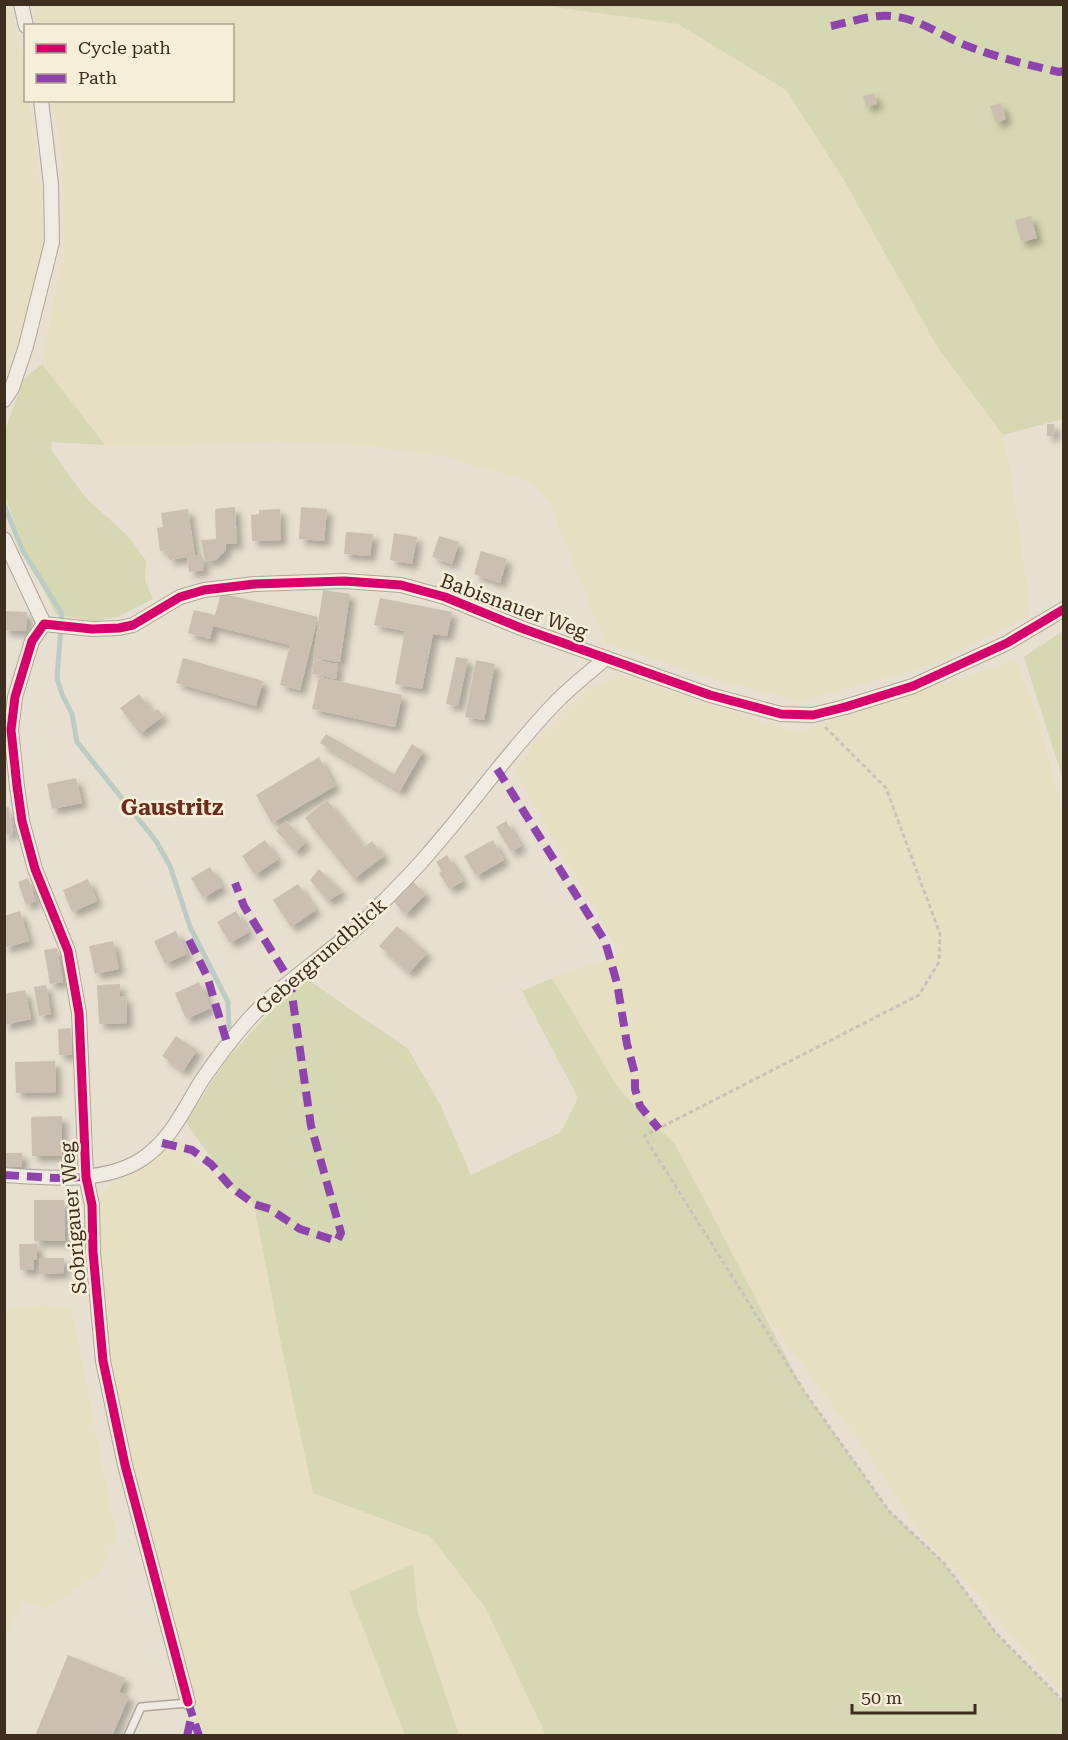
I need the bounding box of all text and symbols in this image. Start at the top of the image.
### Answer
legend [24,24,234,102]
text: Cycle path [78,37,171,58]
text: Path [78,67,117,88]
street label: Babisnauer Weg [437,568,592,644]
district label: Gaustritz [121,795,223,820]
street label: Gebergrundblick [251,892,392,1019]
street label: Sobrigauer Weg [54,1140,92,1295]
scale bar [852,1677,975,1715]
text: 50 m [861,1687,902,1708]

